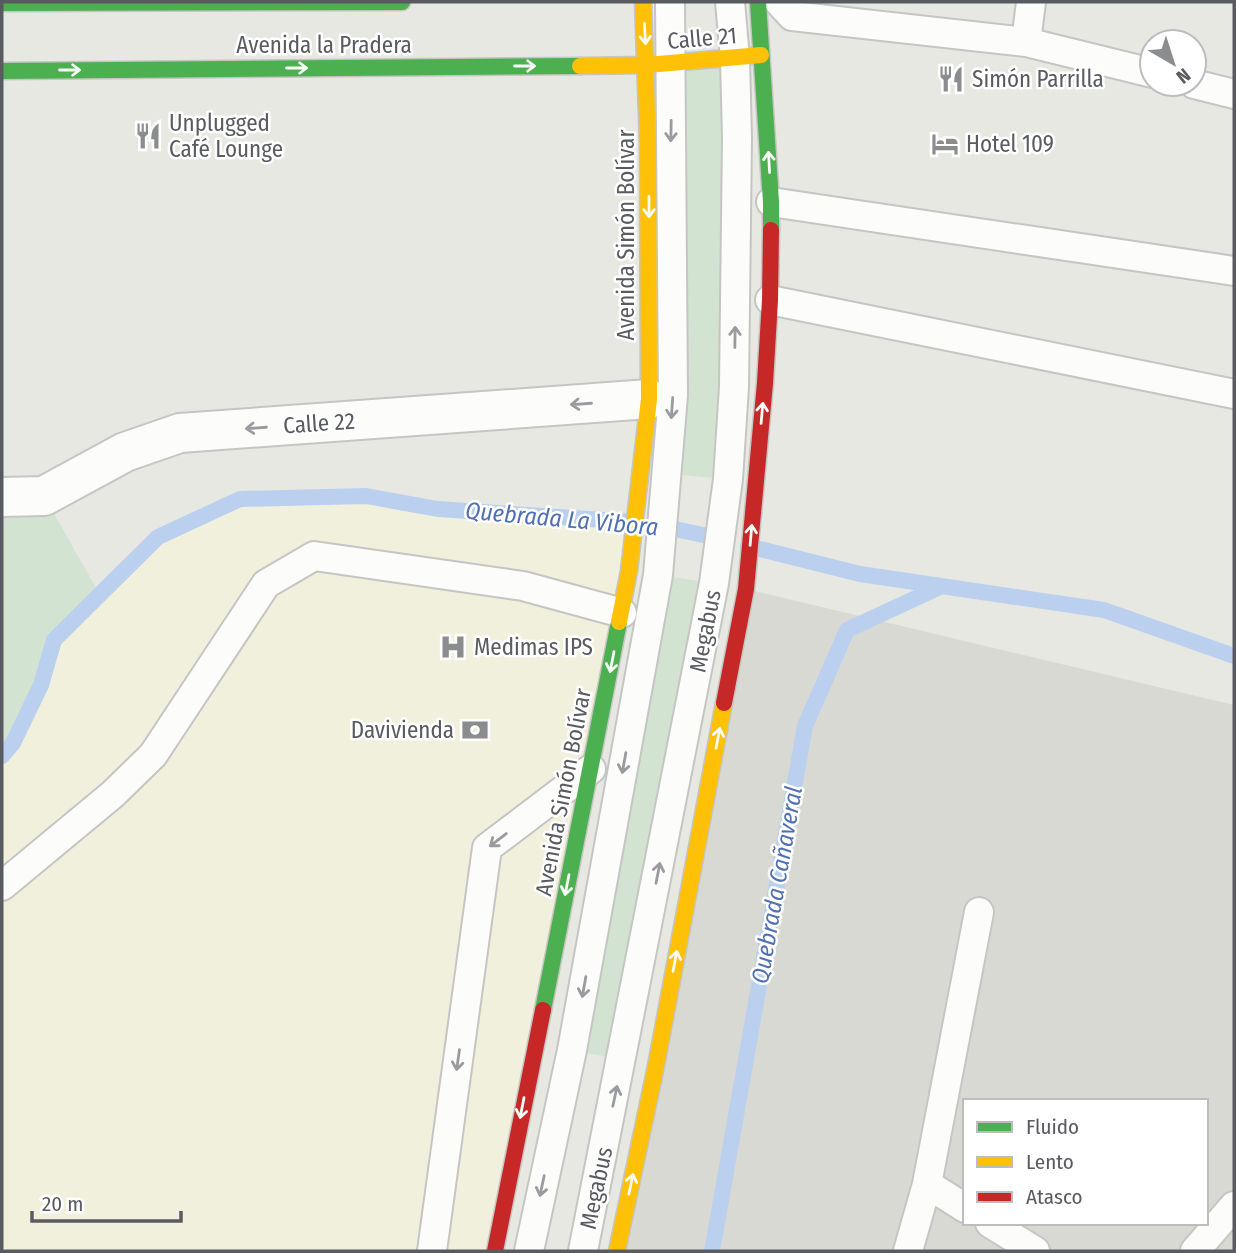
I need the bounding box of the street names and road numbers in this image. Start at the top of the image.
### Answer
street label: Calle 21 [666,21,738,55]
street label: Avenida la Pradera [236,31,412,59]
street label: Avenida Simón Bolívar [612,130,640,340]
street label: Calle 22 [282,407,356,439]
street label: Megabus [683,587,727,675]
street label: Avenida Simón Bolívar [529,686,597,898]
street label: Megabus [574,1144,618,1232]

